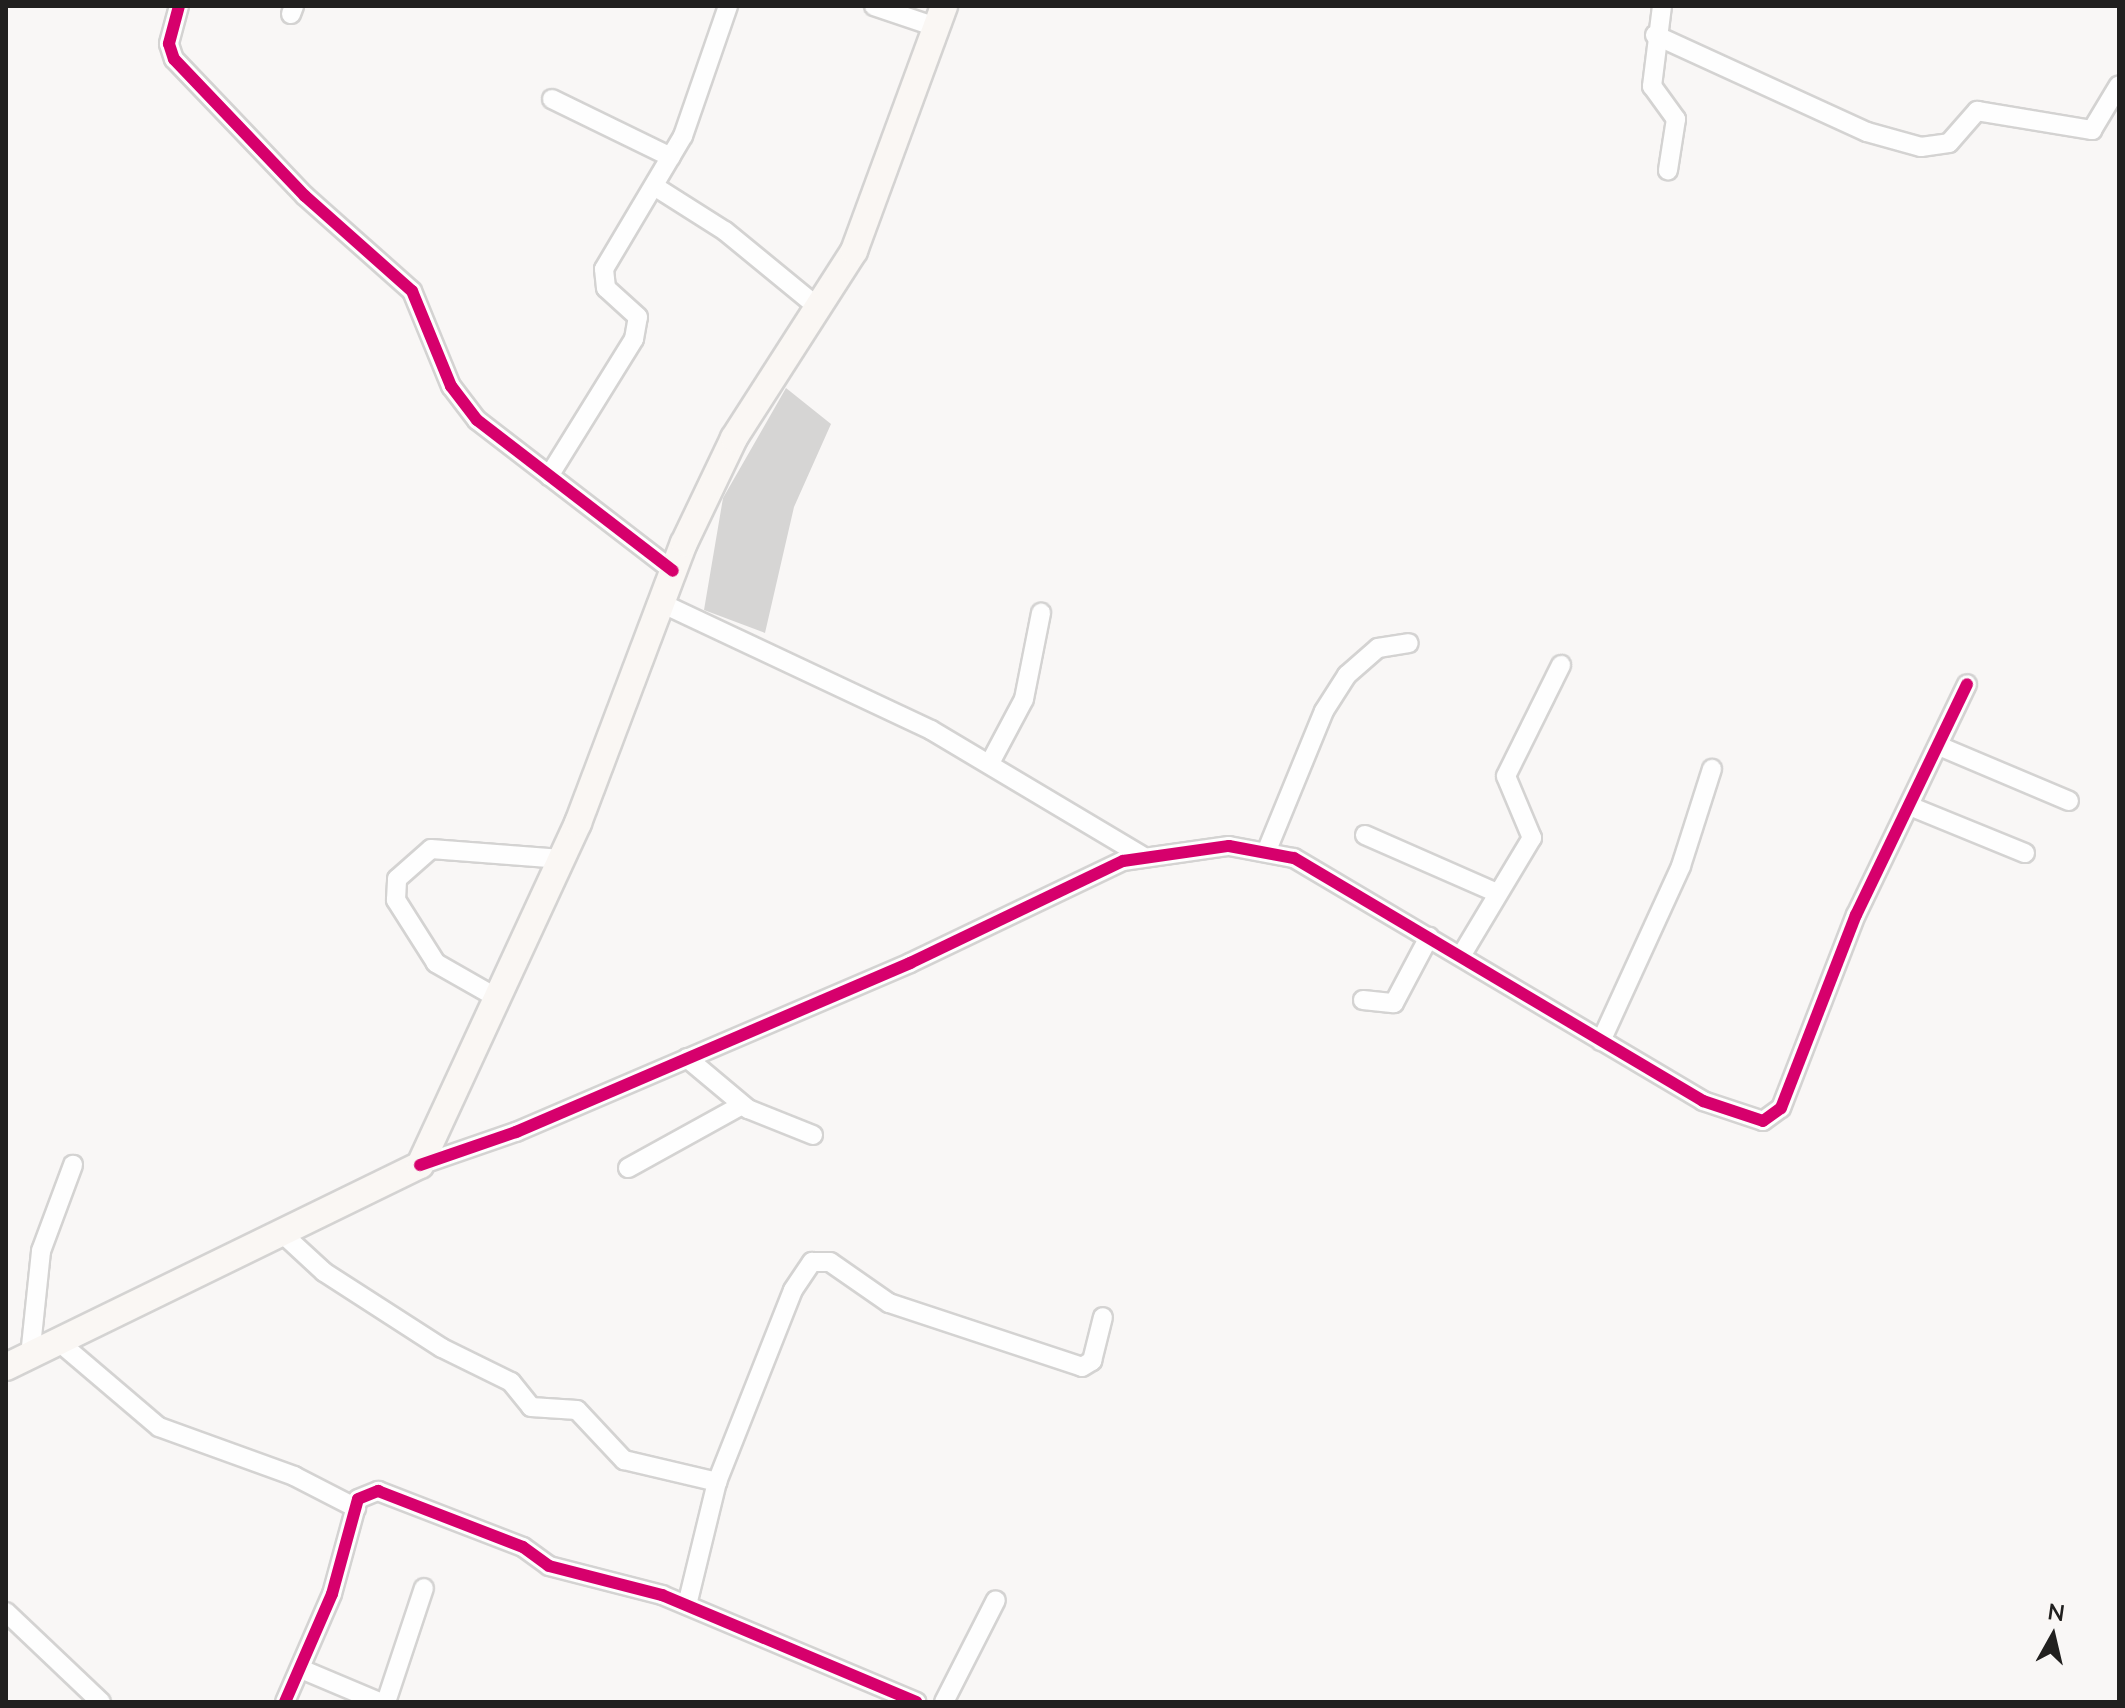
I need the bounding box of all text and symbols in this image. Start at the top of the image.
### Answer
north arrow [2013,1596,2093,1676]
text: N [2046,1597,2067,1626]

